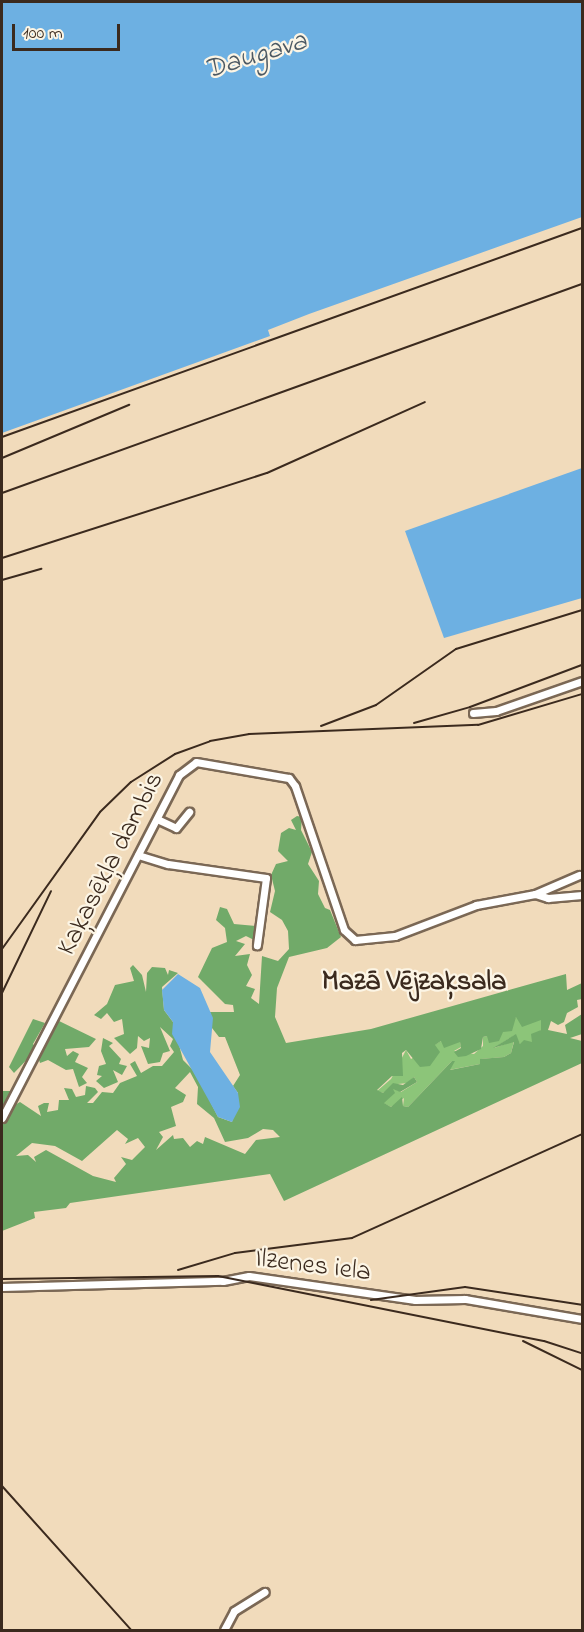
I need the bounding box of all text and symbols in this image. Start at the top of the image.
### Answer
scale bar [15,12,123,50]
text: 100 m [23,21,63,47]
water label: Daugava [201,26,311,88]
street label: Kaķasēkļa dambis [51,767,171,961]
district label: Mazā Vējzaķsala [322,966,506,1000]
street label: Ilzenes iela [253,1243,373,1289]

